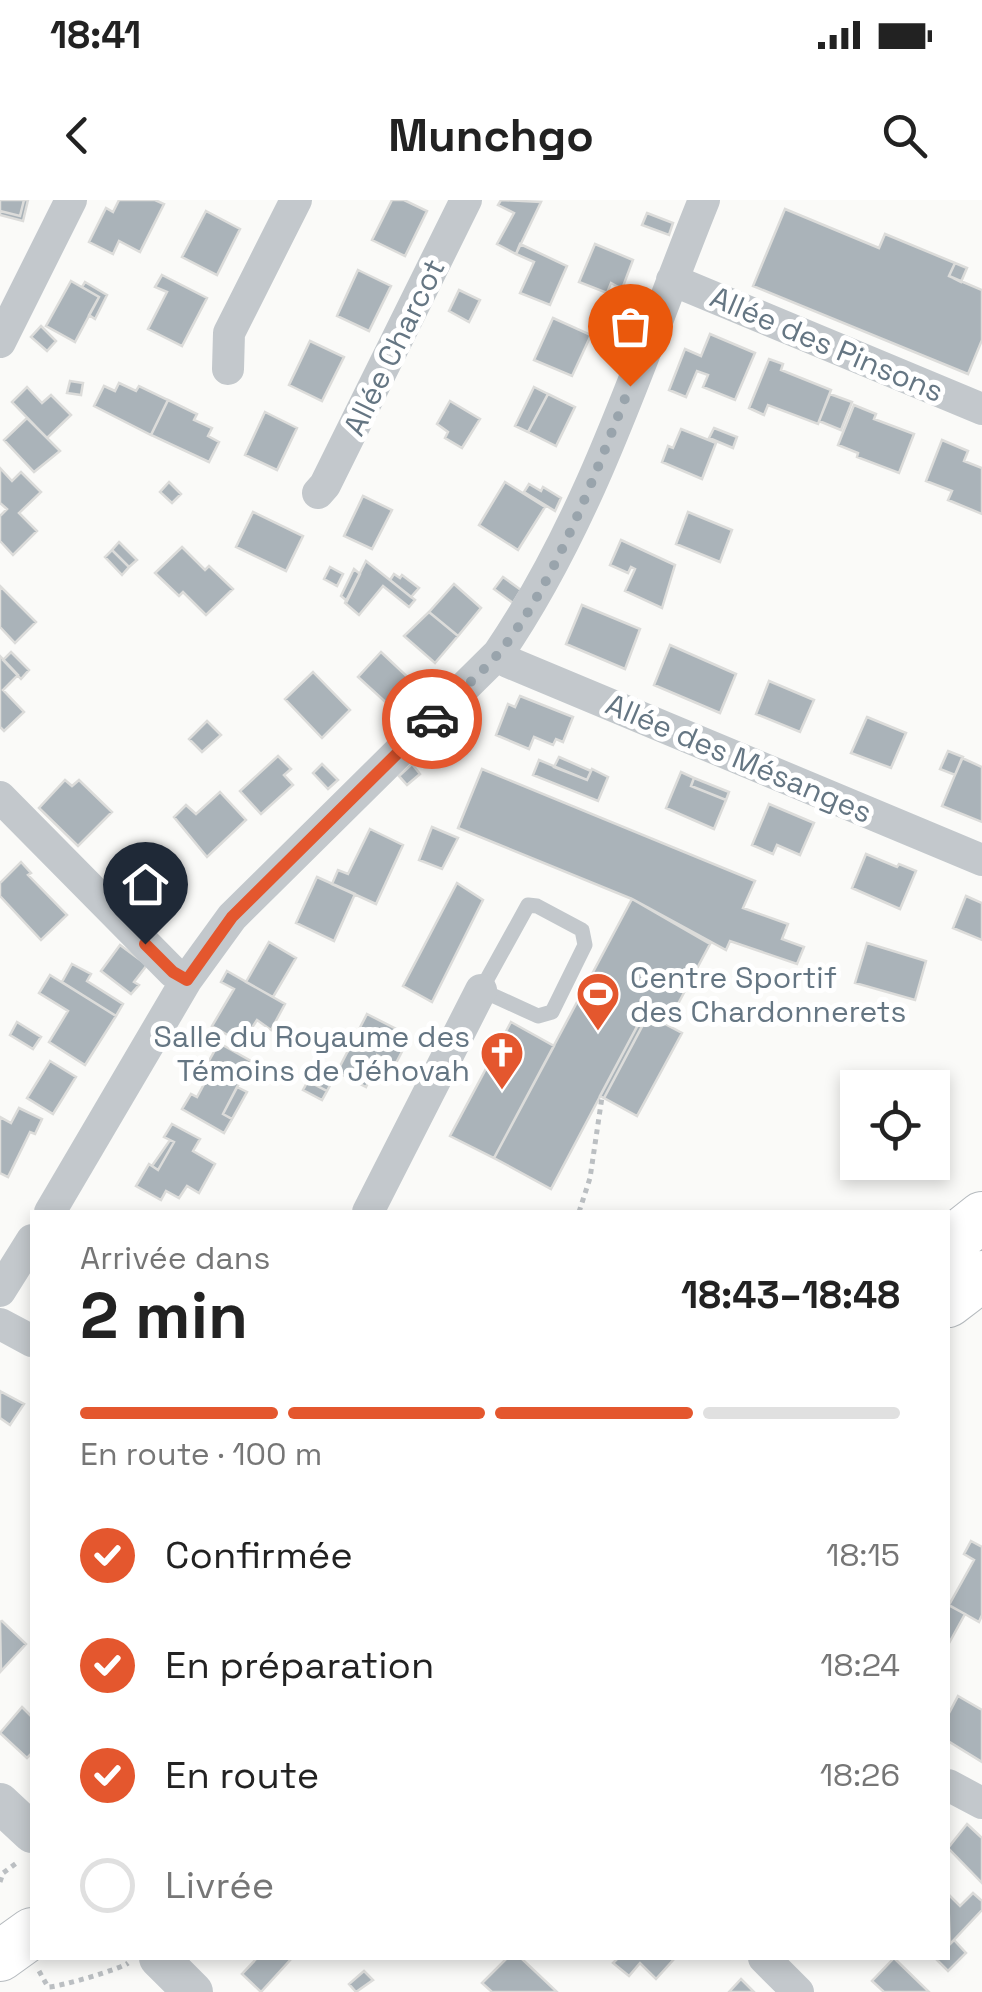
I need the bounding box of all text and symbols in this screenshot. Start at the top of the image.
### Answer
text: 18:41 [50,11,141,59]
text: Munchgo [388,107,594,164]
icon: back [50,108,105,163]
icon: search [877,108,932,163]
street label: Allée Charcot [334,252,454,442]
street label: Allée des Pinsons [704,277,950,411]
pin [588,284,673,387]
icon: bag [603,299,658,354]
courier [382,669,482,769]
street label: Allée des Mésanges [600,684,878,832]
icon: car [405,692,460,747]
pin [103,842,188,945]
icon: home [118,857,173,912]
place label: Centre Sportif des Chardonnerets [630,958,906,1031]
sports icon: Centre Sportif des Chardonnerets [575,971,621,1032]
place label: Salle du Royaume des Témoins de Jéhovah [154,1017,470,1090]
church icon: Salle du Royaume des Témoins de Jéhovah [479,1030,525,1091]
map controls [840,1070,950,1180]
button: locate [840,1070,950,1180]
text: Arrivée dans [80,1238,270,1278]
text: 18:43–18:48 [681,1271,900,1319]
text: 2 min [80,1274,248,1357]
text: En route · 100 m [80,1434,322,1474]
icon: check [80,1528,135,1583]
text: Confirmée [165,1531,353,1579]
text: 18:15 [826,1535,900,1575]
icon: check [80,1638,135,1693]
text: En préparation [165,1641,434,1689]
text: 18:24 [820,1645,900,1685]
icon: check [80,1748,135,1803]
text: En route [165,1751,319,1799]
text: 18:26 [820,1755,900,1795]
text: Livrée [165,1861,274,1909]

